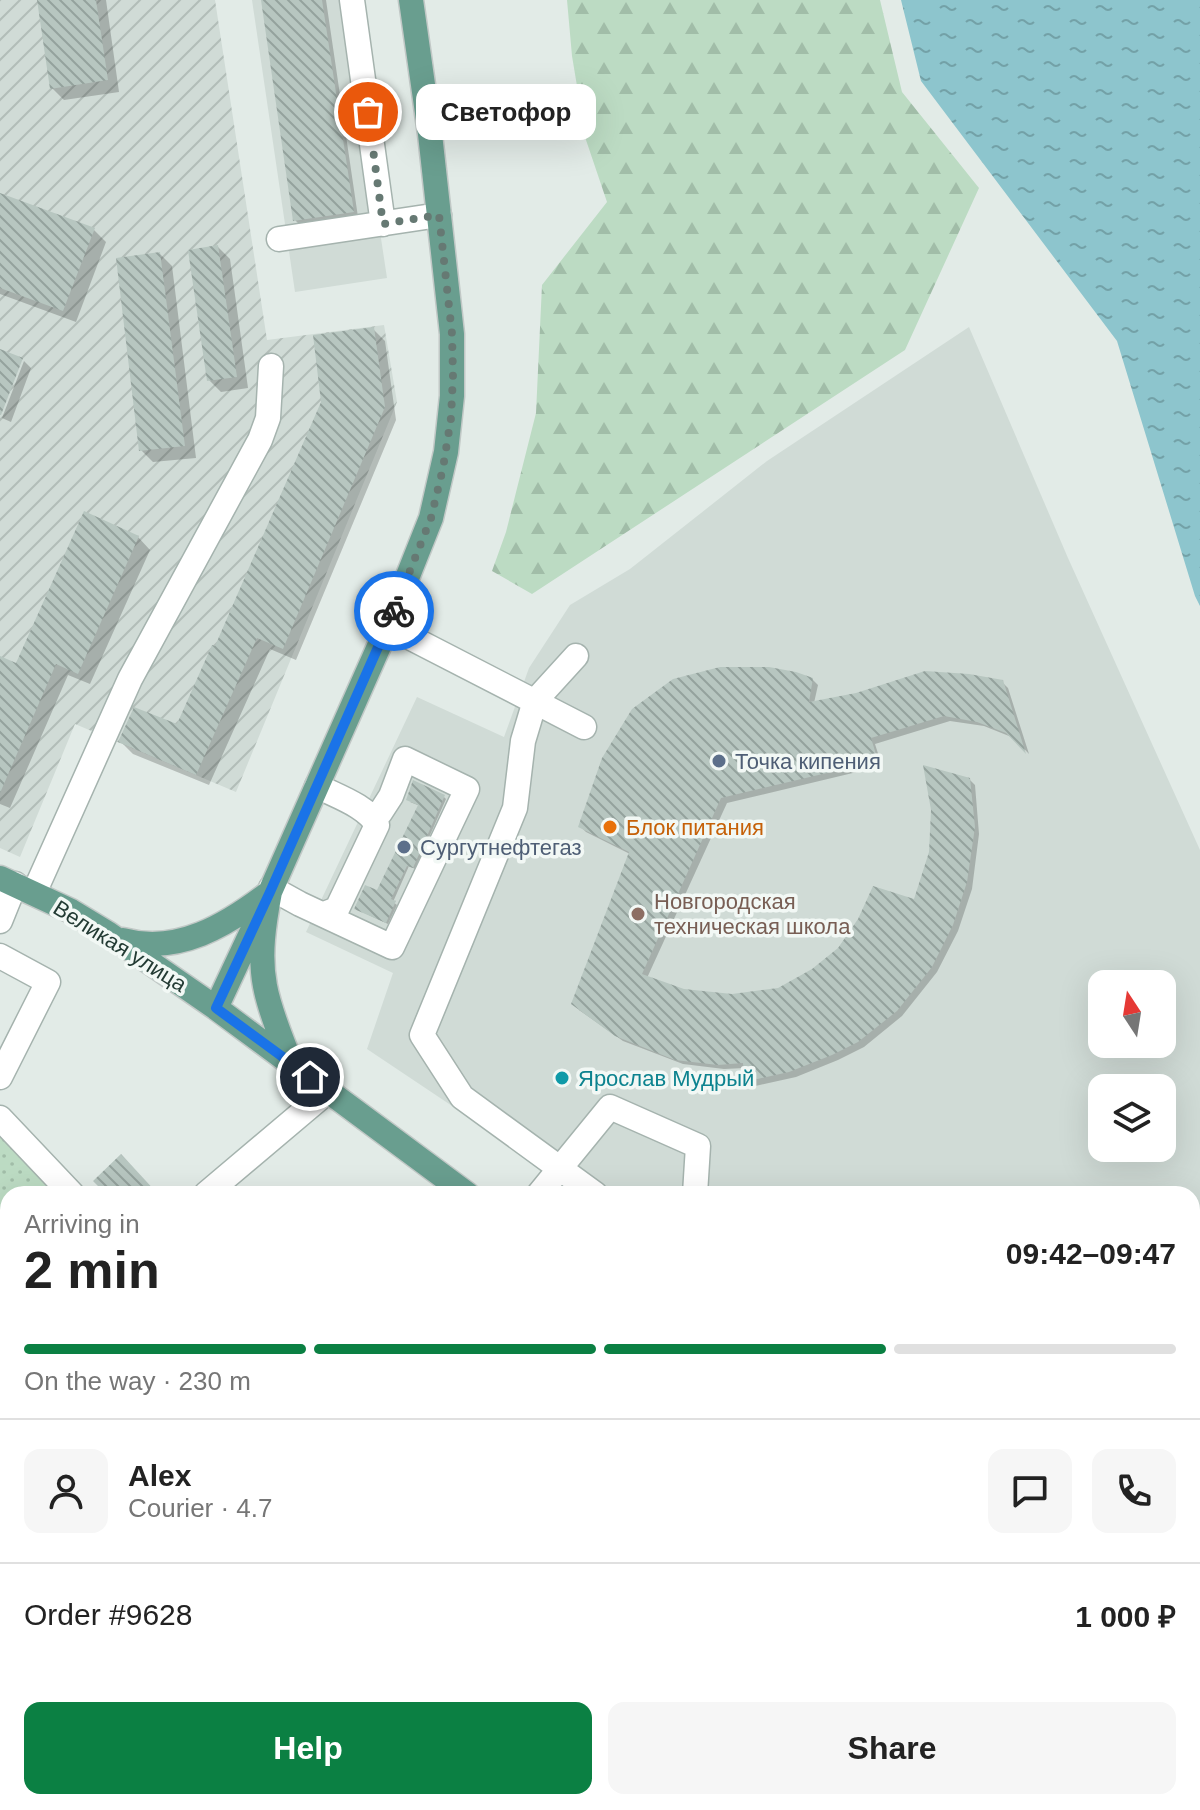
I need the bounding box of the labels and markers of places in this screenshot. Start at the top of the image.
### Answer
pin [334,78,402,146]
callout: Светофор [416,84,596,140]
place label: Точка кипения [735,749,881,774]
marker: Точка кипения [710,752,728,770]
place label: Блок питания [626,815,764,840]
marker: Блок питания [601,818,619,836]
place label: Сургутнефтегаз [420,835,582,860]
marker: Сургутнефтегаз [395,838,413,856]
place label: Новгородская техническая школа [654,889,851,939]
marker: Новгородская техническая школа [629,905,647,923]
pin [276,1043,344,1111]
place label: Ярослав Мудрый [578,1066,754,1091]
marker: Ярослав Мудрый [553,1069,571,1087]

